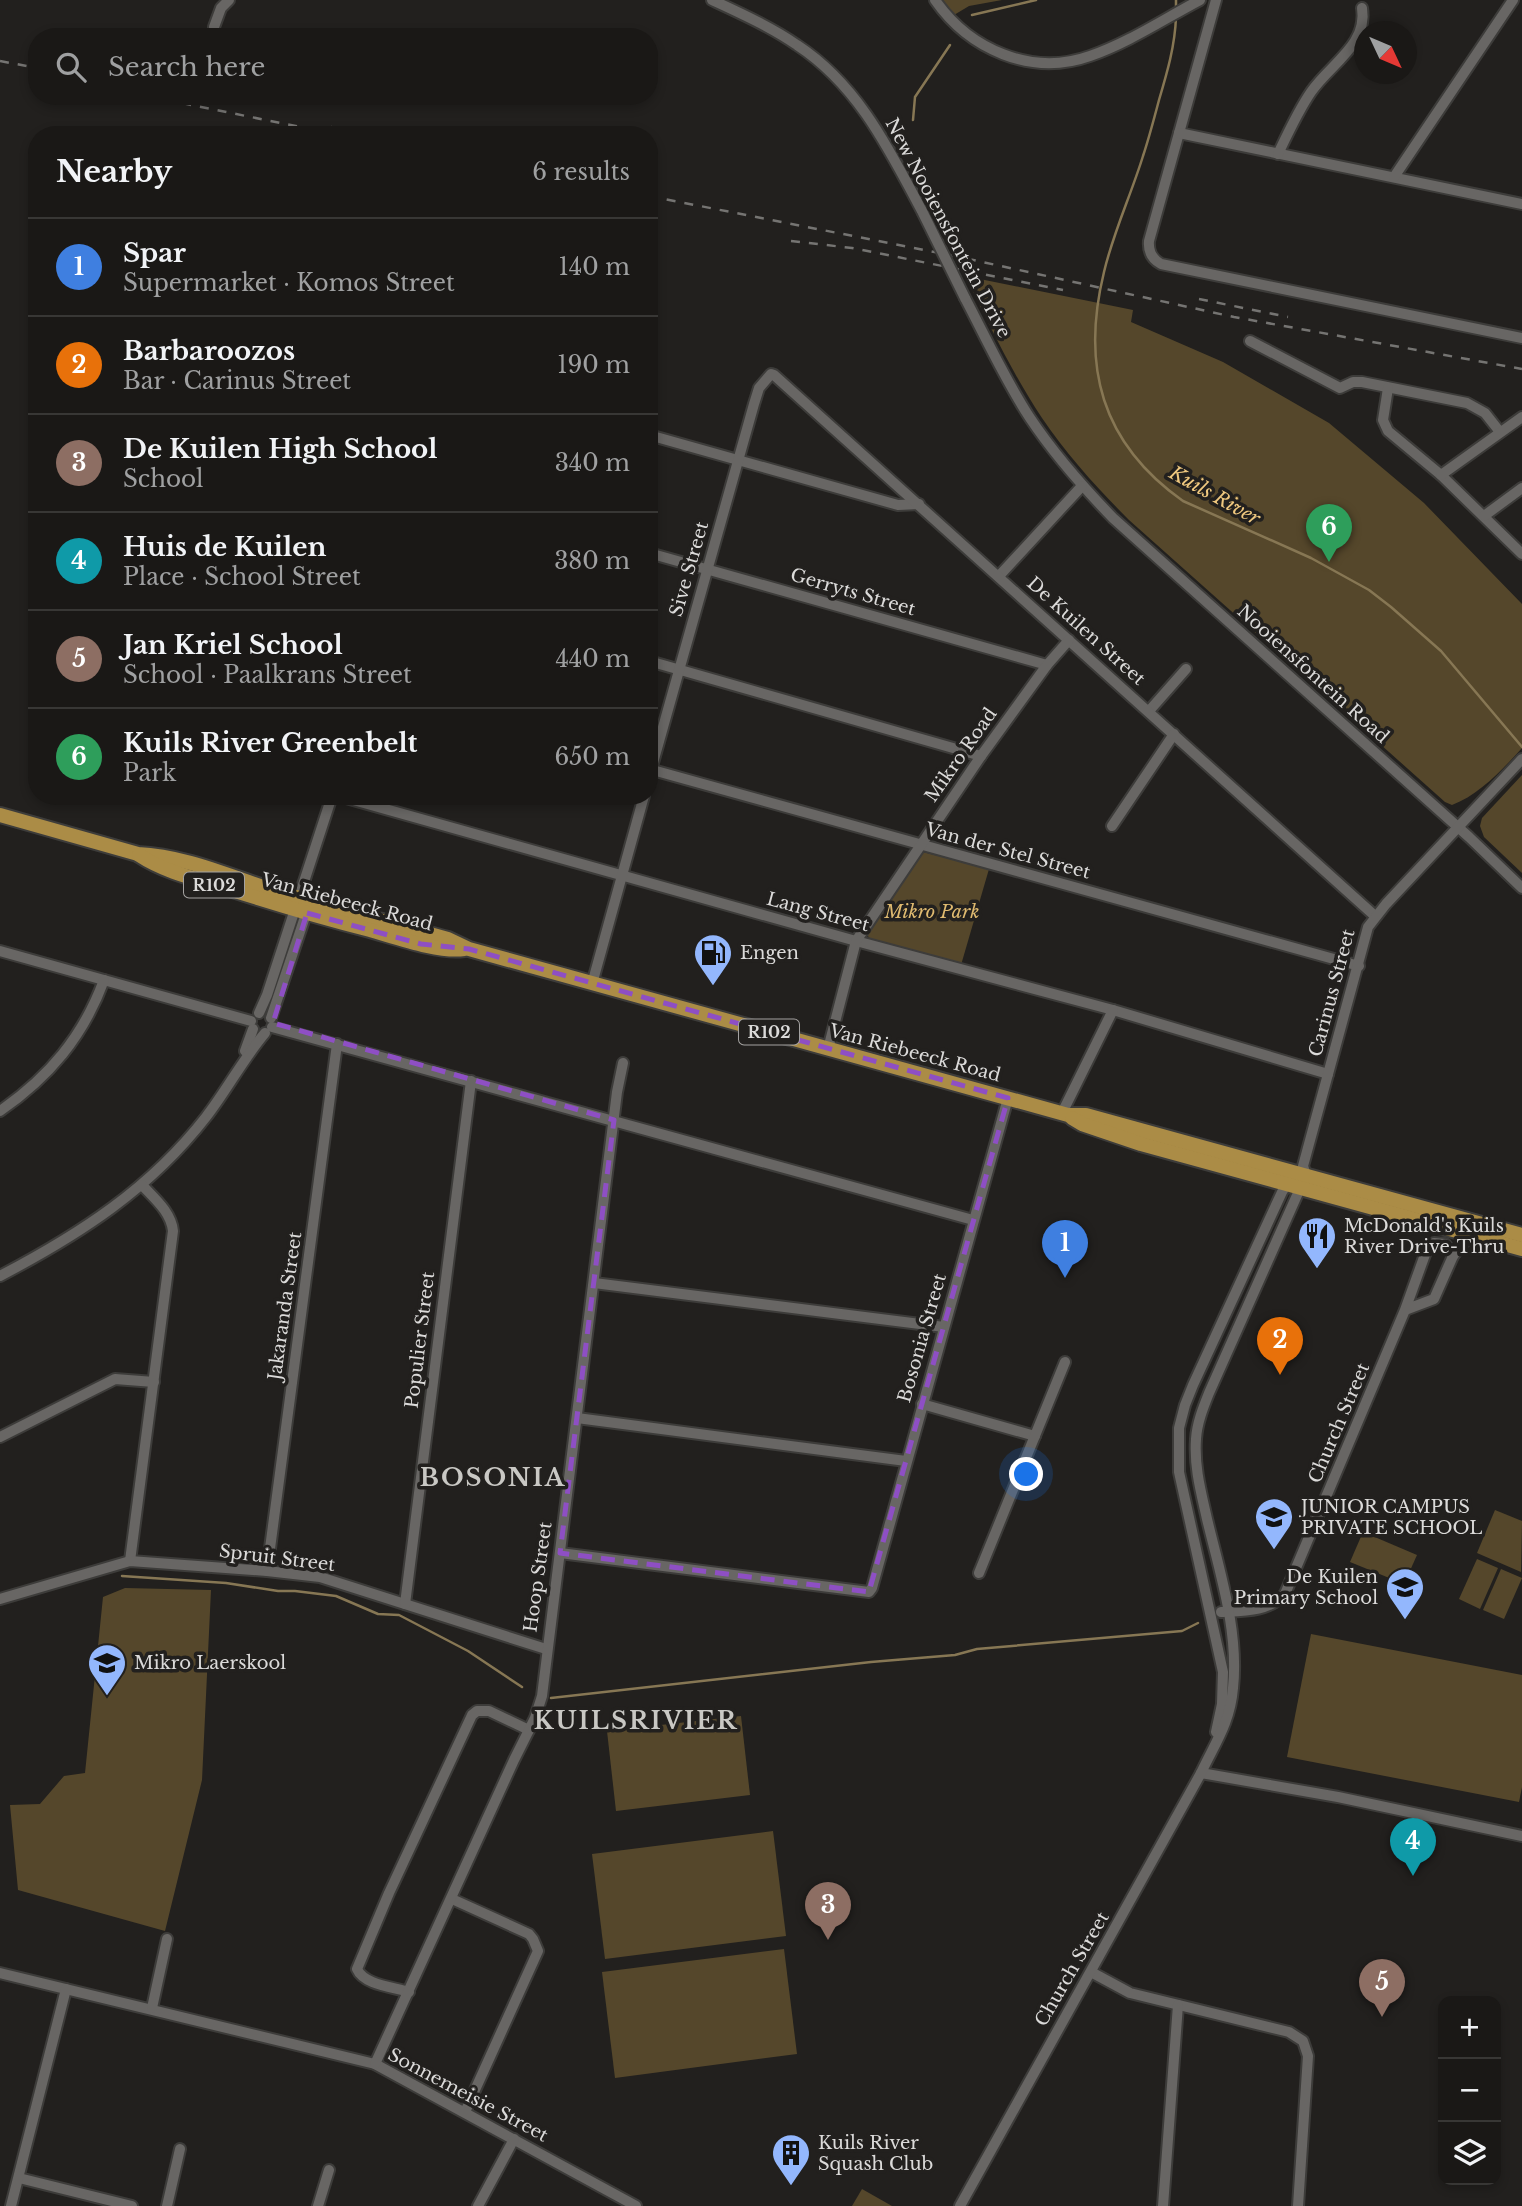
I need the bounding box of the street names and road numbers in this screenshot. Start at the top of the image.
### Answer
street label: New Nooiensfontein Drive [881,114,1015,342]
street label: Sive Street [665,519,713,619]
street label: Gerryts Street [788,564,918,620]
street label: De Kuilen Street [1022,572,1150,690]
street label: Nooiensfontein Road [1233,600,1393,748]
street label: Mikro Road [920,704,1002,806]
street label: Van der Stel Street [922,818,1093,884]
street label: Van Riebeeck Road [258,868,435,935]
road number: R102 [184,872,244,898]
street label: Lang Street [764,888,872,936]
street label: Carinus Street [1304,927,1360,1059]
street label: Van Riebeeck Road [826,1019,1003,1086]
road number: R102 [739,1020,799,1044]
street label: Jakaranda Street [263,1230,306,1384]
street label: Populier Street [401,1270,439,1410]
street label: Bosonia Street [893,1271,951,1405]
street label: Church Street [1304,1359,1374,1486]
street label: Hoop Street [519,1520,557,1634]
street label: Spruit Street [218,1540,336,1576]
street label: Church Street [1030,1908,1114,2030]
street label: Sonnemeisie Street [384,2043,552,2147]

